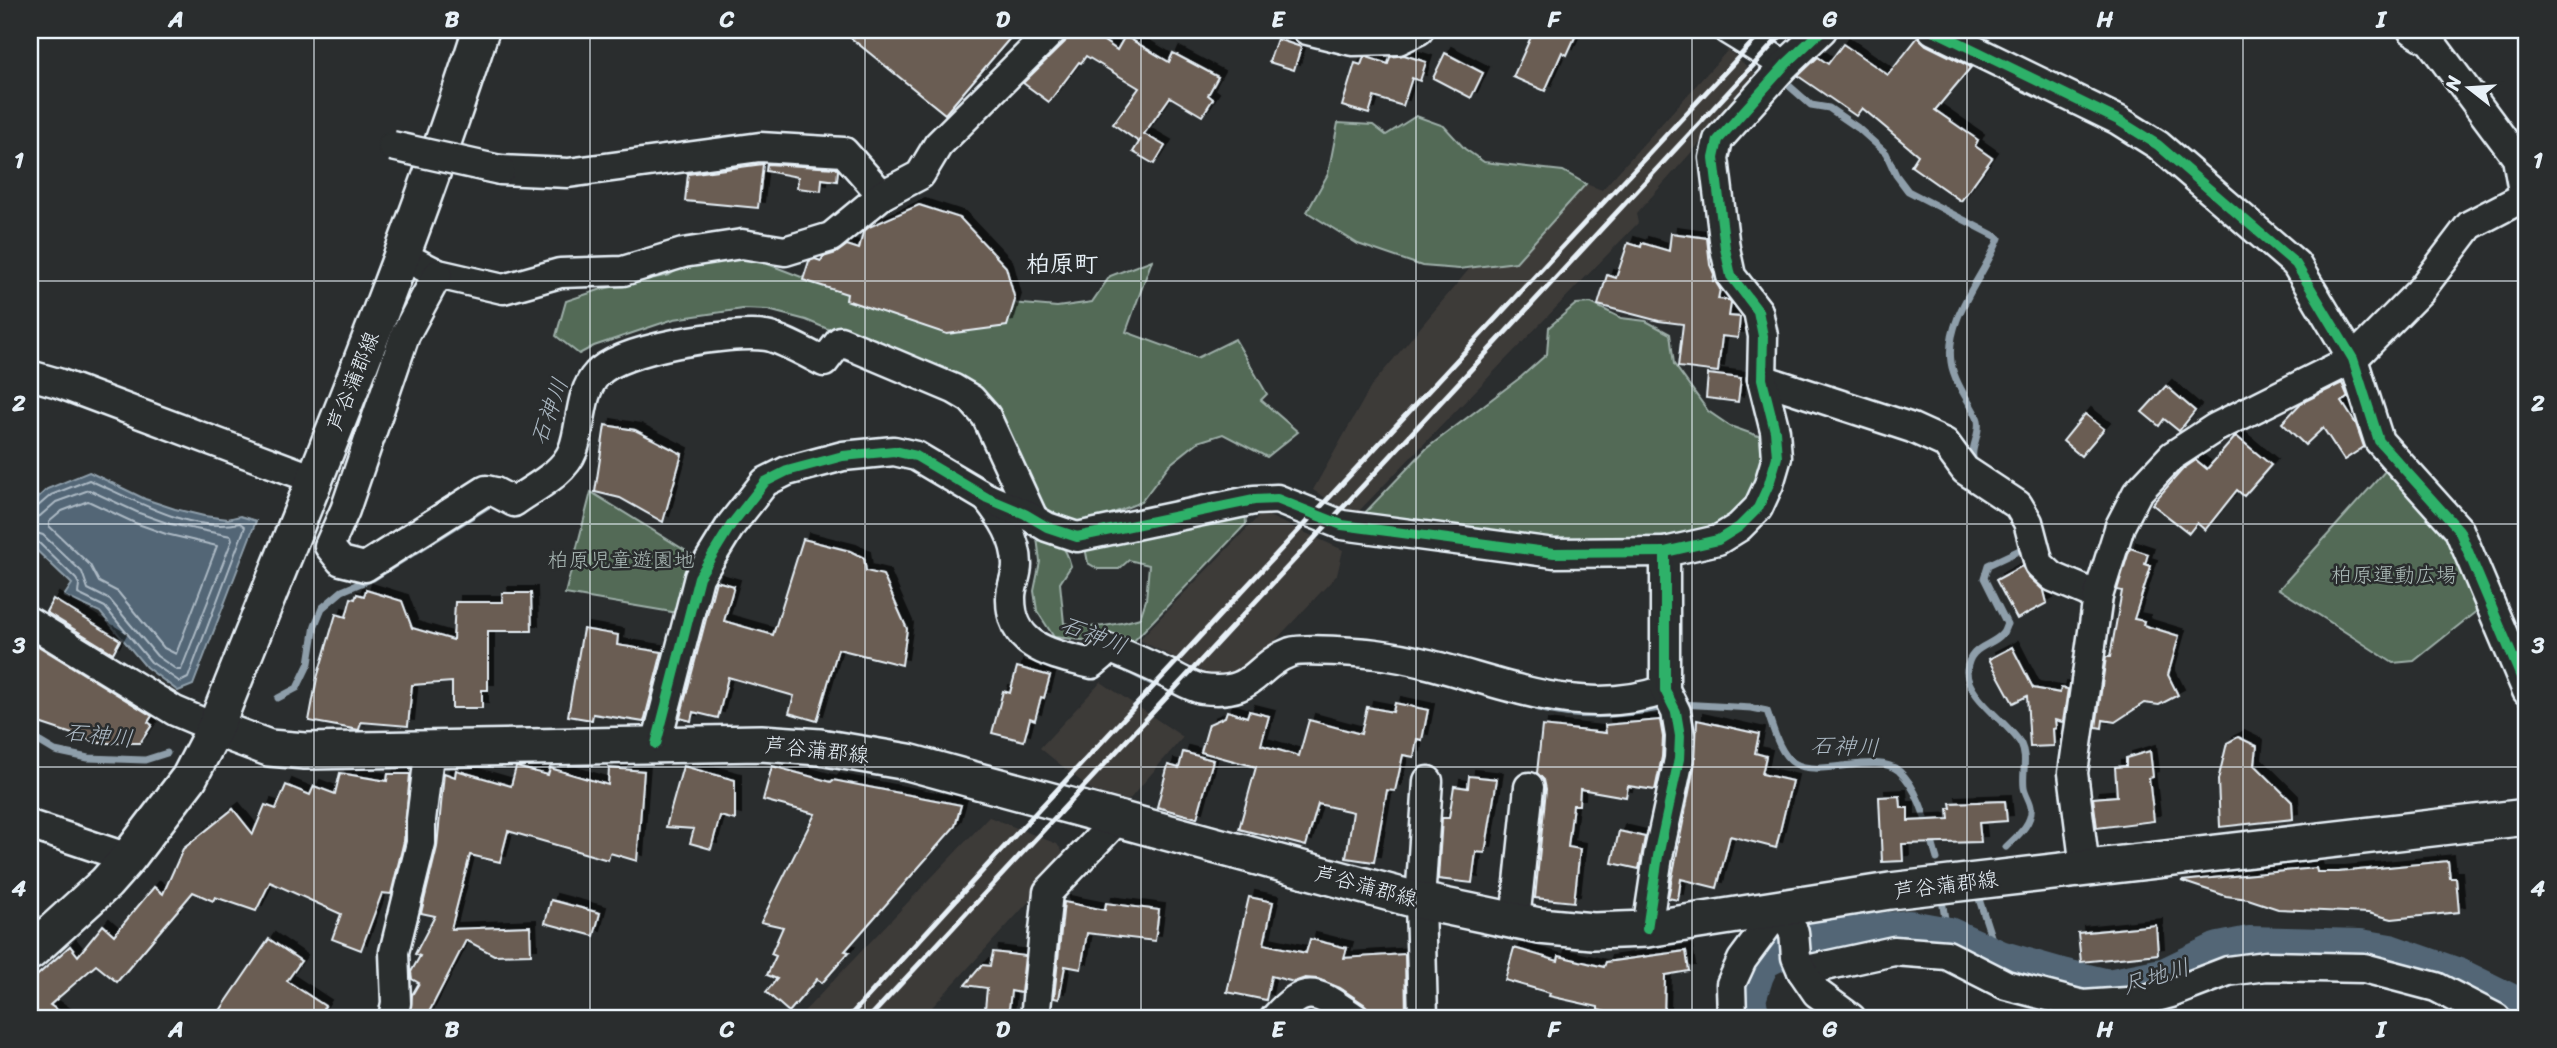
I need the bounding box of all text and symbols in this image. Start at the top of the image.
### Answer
text: A [167,0,184,40]
text: B [445,0,460,40]
text: C [719,0,735,40]
text: D [996,0,1011,40]
text: E [1272,0,1287,40]
text: F [1547,0,1562,40]
text: G [1822,0,1838,40]
text: H [2096,0,2114,40]
text: I [2375,0,2387,40]
north arrow [2434,52,2504,122]
text: N [2435,71,2471,95]
text: 1 [14,140,24,181]
text: 1 [2533,140,2543,181]
district label: 柏原町 [1026,243,1098,285]
street label: 芦谷蒲郡線 [316,325,390,437]
water label: 石神川 [518,372,581,451]
text: 2 [11,383,26,424]
text: 2 [2530,383,2545,424]
park label: 柏原児童遊園地 [548,541,695,579]
park label: 柏原運動広場 [2331,556,2457,594]
water label: 石神川 [1054,604,1133,667]
text: 3 [12,625,26,666]
text: 3 [2531,625,2545,666]
water label: 石神川 [62,712,135,759]
water label: 石神川 [1810,725,1880,768]
street label: 芦谷蒲郡線 [763,726,871,774]
street label: 芦谷蒲郡線 [1310,854,1422,918]
street label: 芦谷蒲郡線 [1892,860,2000,910]
text: 4 [11,868,27,909]
text: 4 [2530,868,2546,909]
water label: 尺地川 [2117,947,2195,1006]
text: A [167,1009,184,1048]
text: B [445,1009,460,1048]
text: C [719,1009,735,1048]
text: D [996,1009,1011,1048]
text: E [1272,1009,1287,1048]
text: F [1547,1009,1562,1048]
text: G [1822,1009,1838,1048]
text: H [2096,1009,2114,1048]
text: I [2375,1009,2387,1048]

